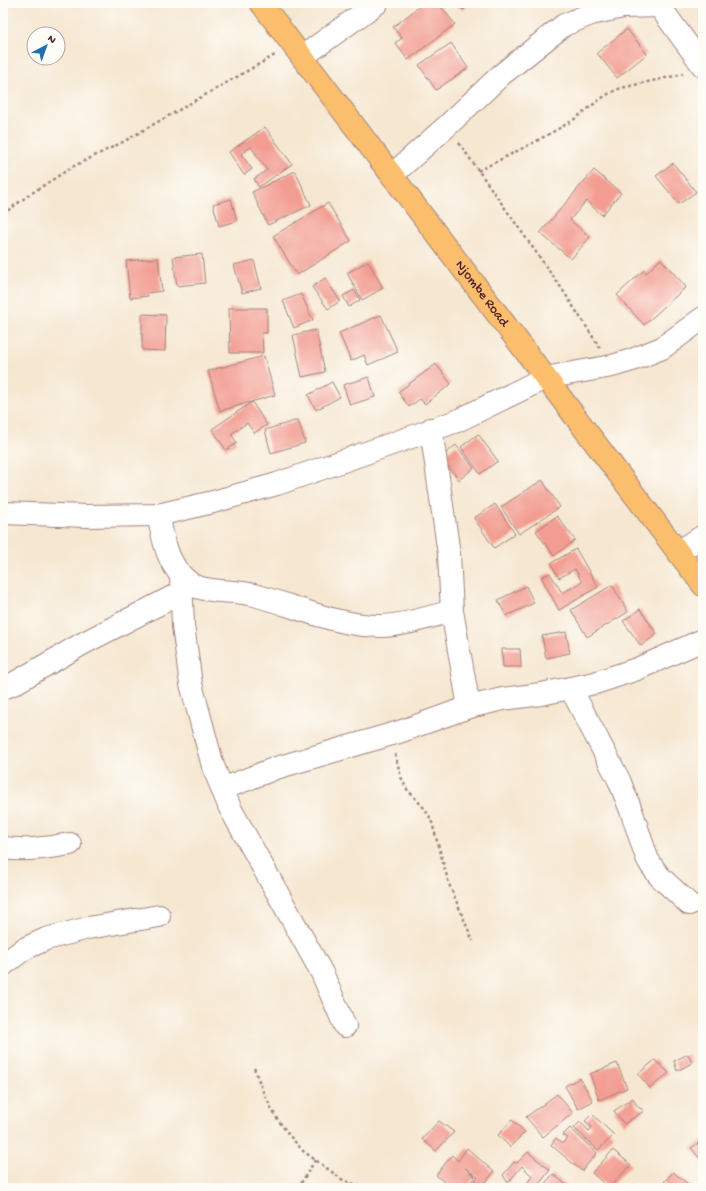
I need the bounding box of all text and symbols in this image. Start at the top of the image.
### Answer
north arrow [26,26,66,66]
text: N [45,33,58,47]
street label: Njombe Road [451,257,514,332]

